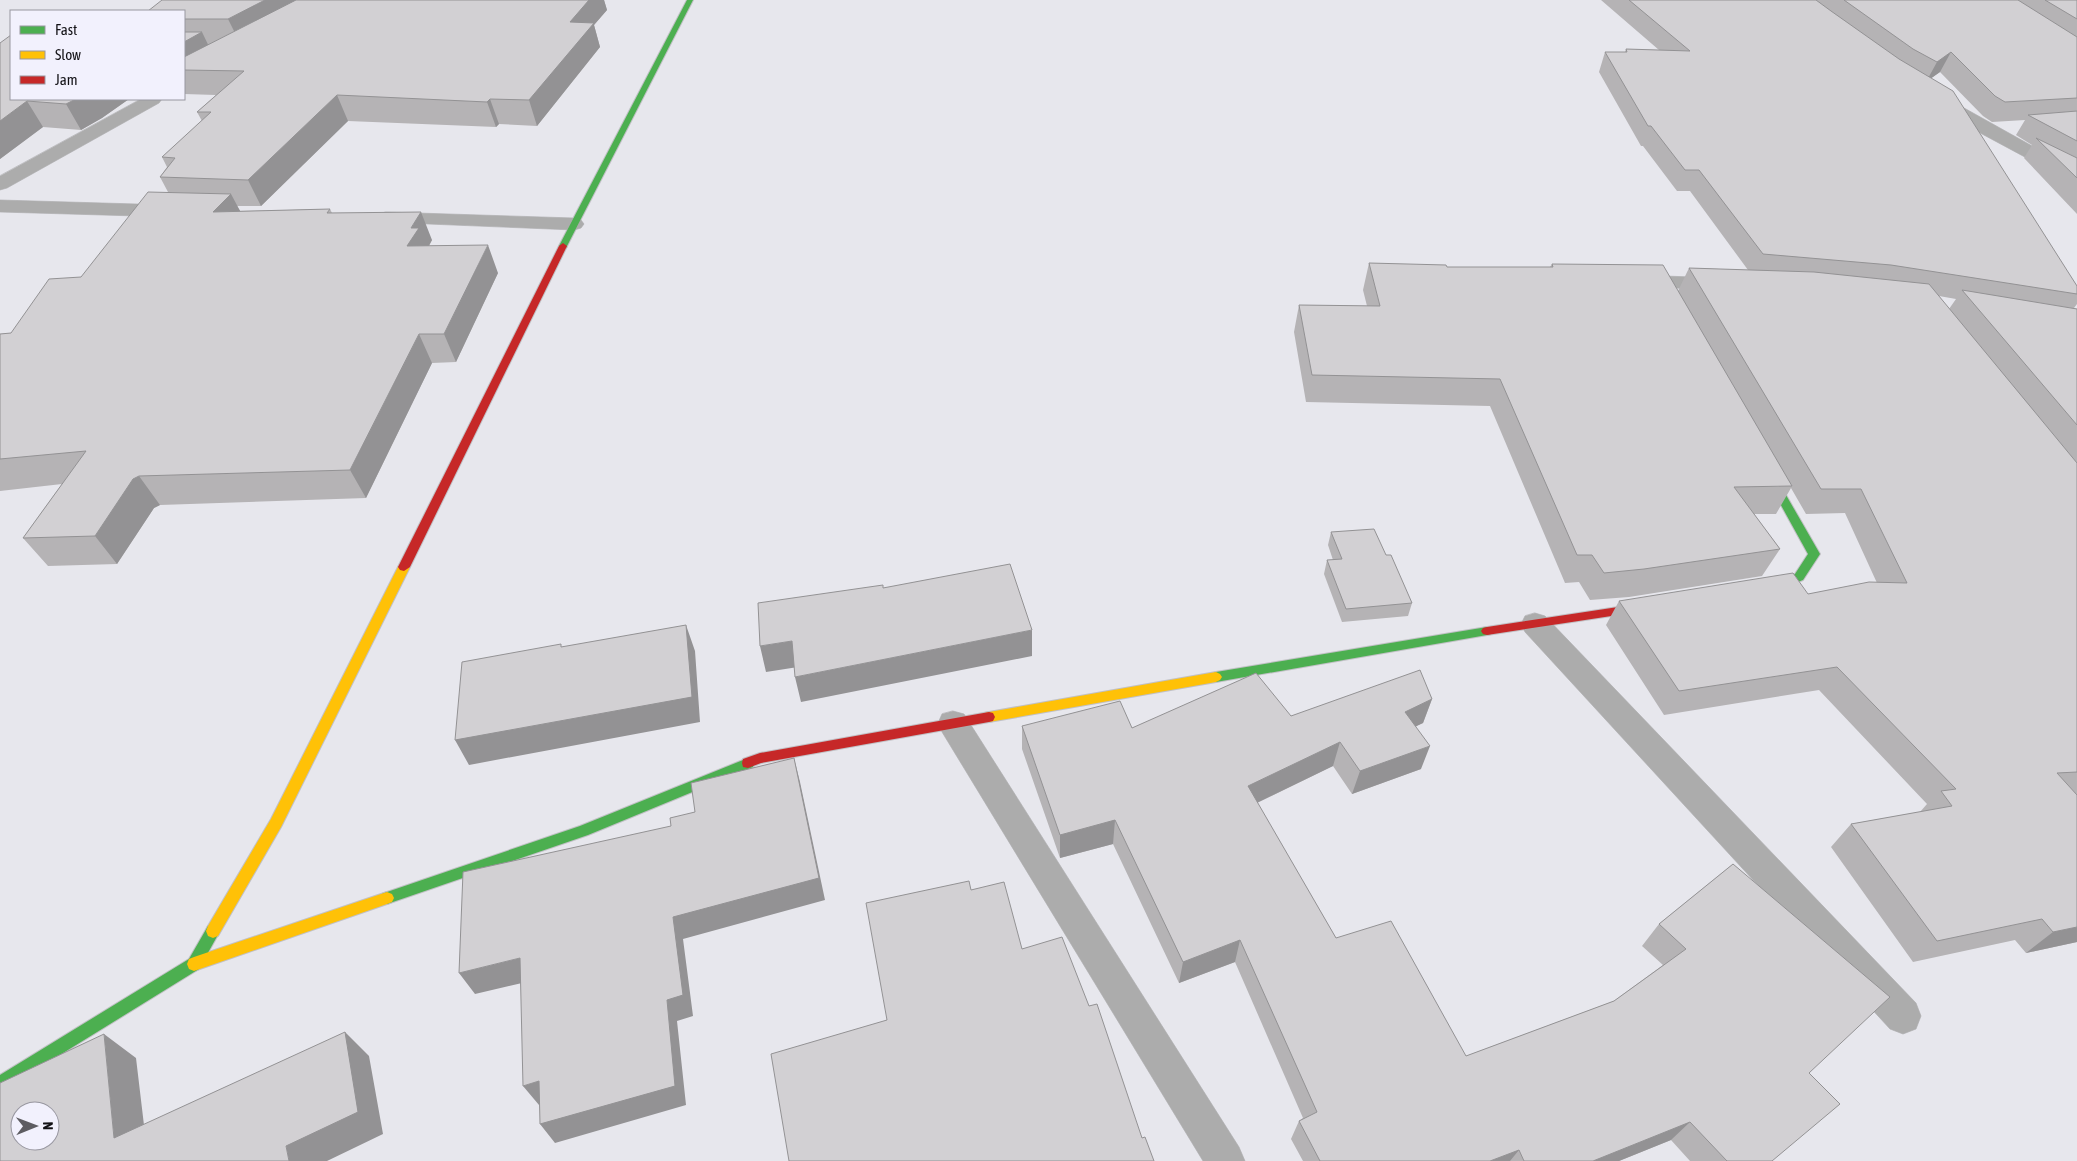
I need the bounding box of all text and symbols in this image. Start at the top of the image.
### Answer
legend [10,10,185,100]
text: Fast [55,21,77,38]
text: Slow [55,46,81,63]
text: Jam [55,71,78,88]
north arrow [10,1101,60,1151]
text: N [40,1122,56,1130]

